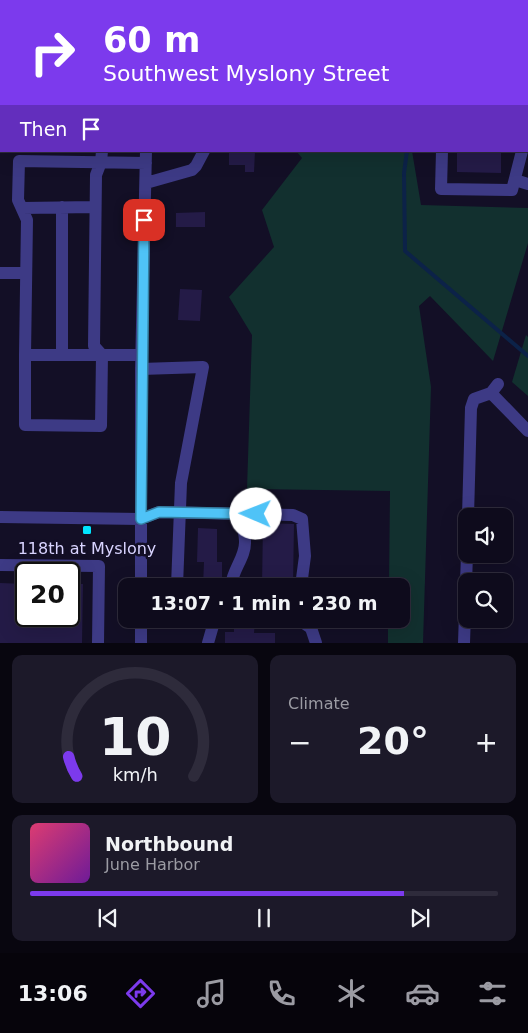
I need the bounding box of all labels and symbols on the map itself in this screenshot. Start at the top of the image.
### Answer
pin [123,199,165,241]
position arrow [229,487,281,539]
marker: 118th at Myslony [81,524,93,536]
place label: 118th at Myslony [18,539,156,558]
speed limit sign: 20 [15,562,80,627]

